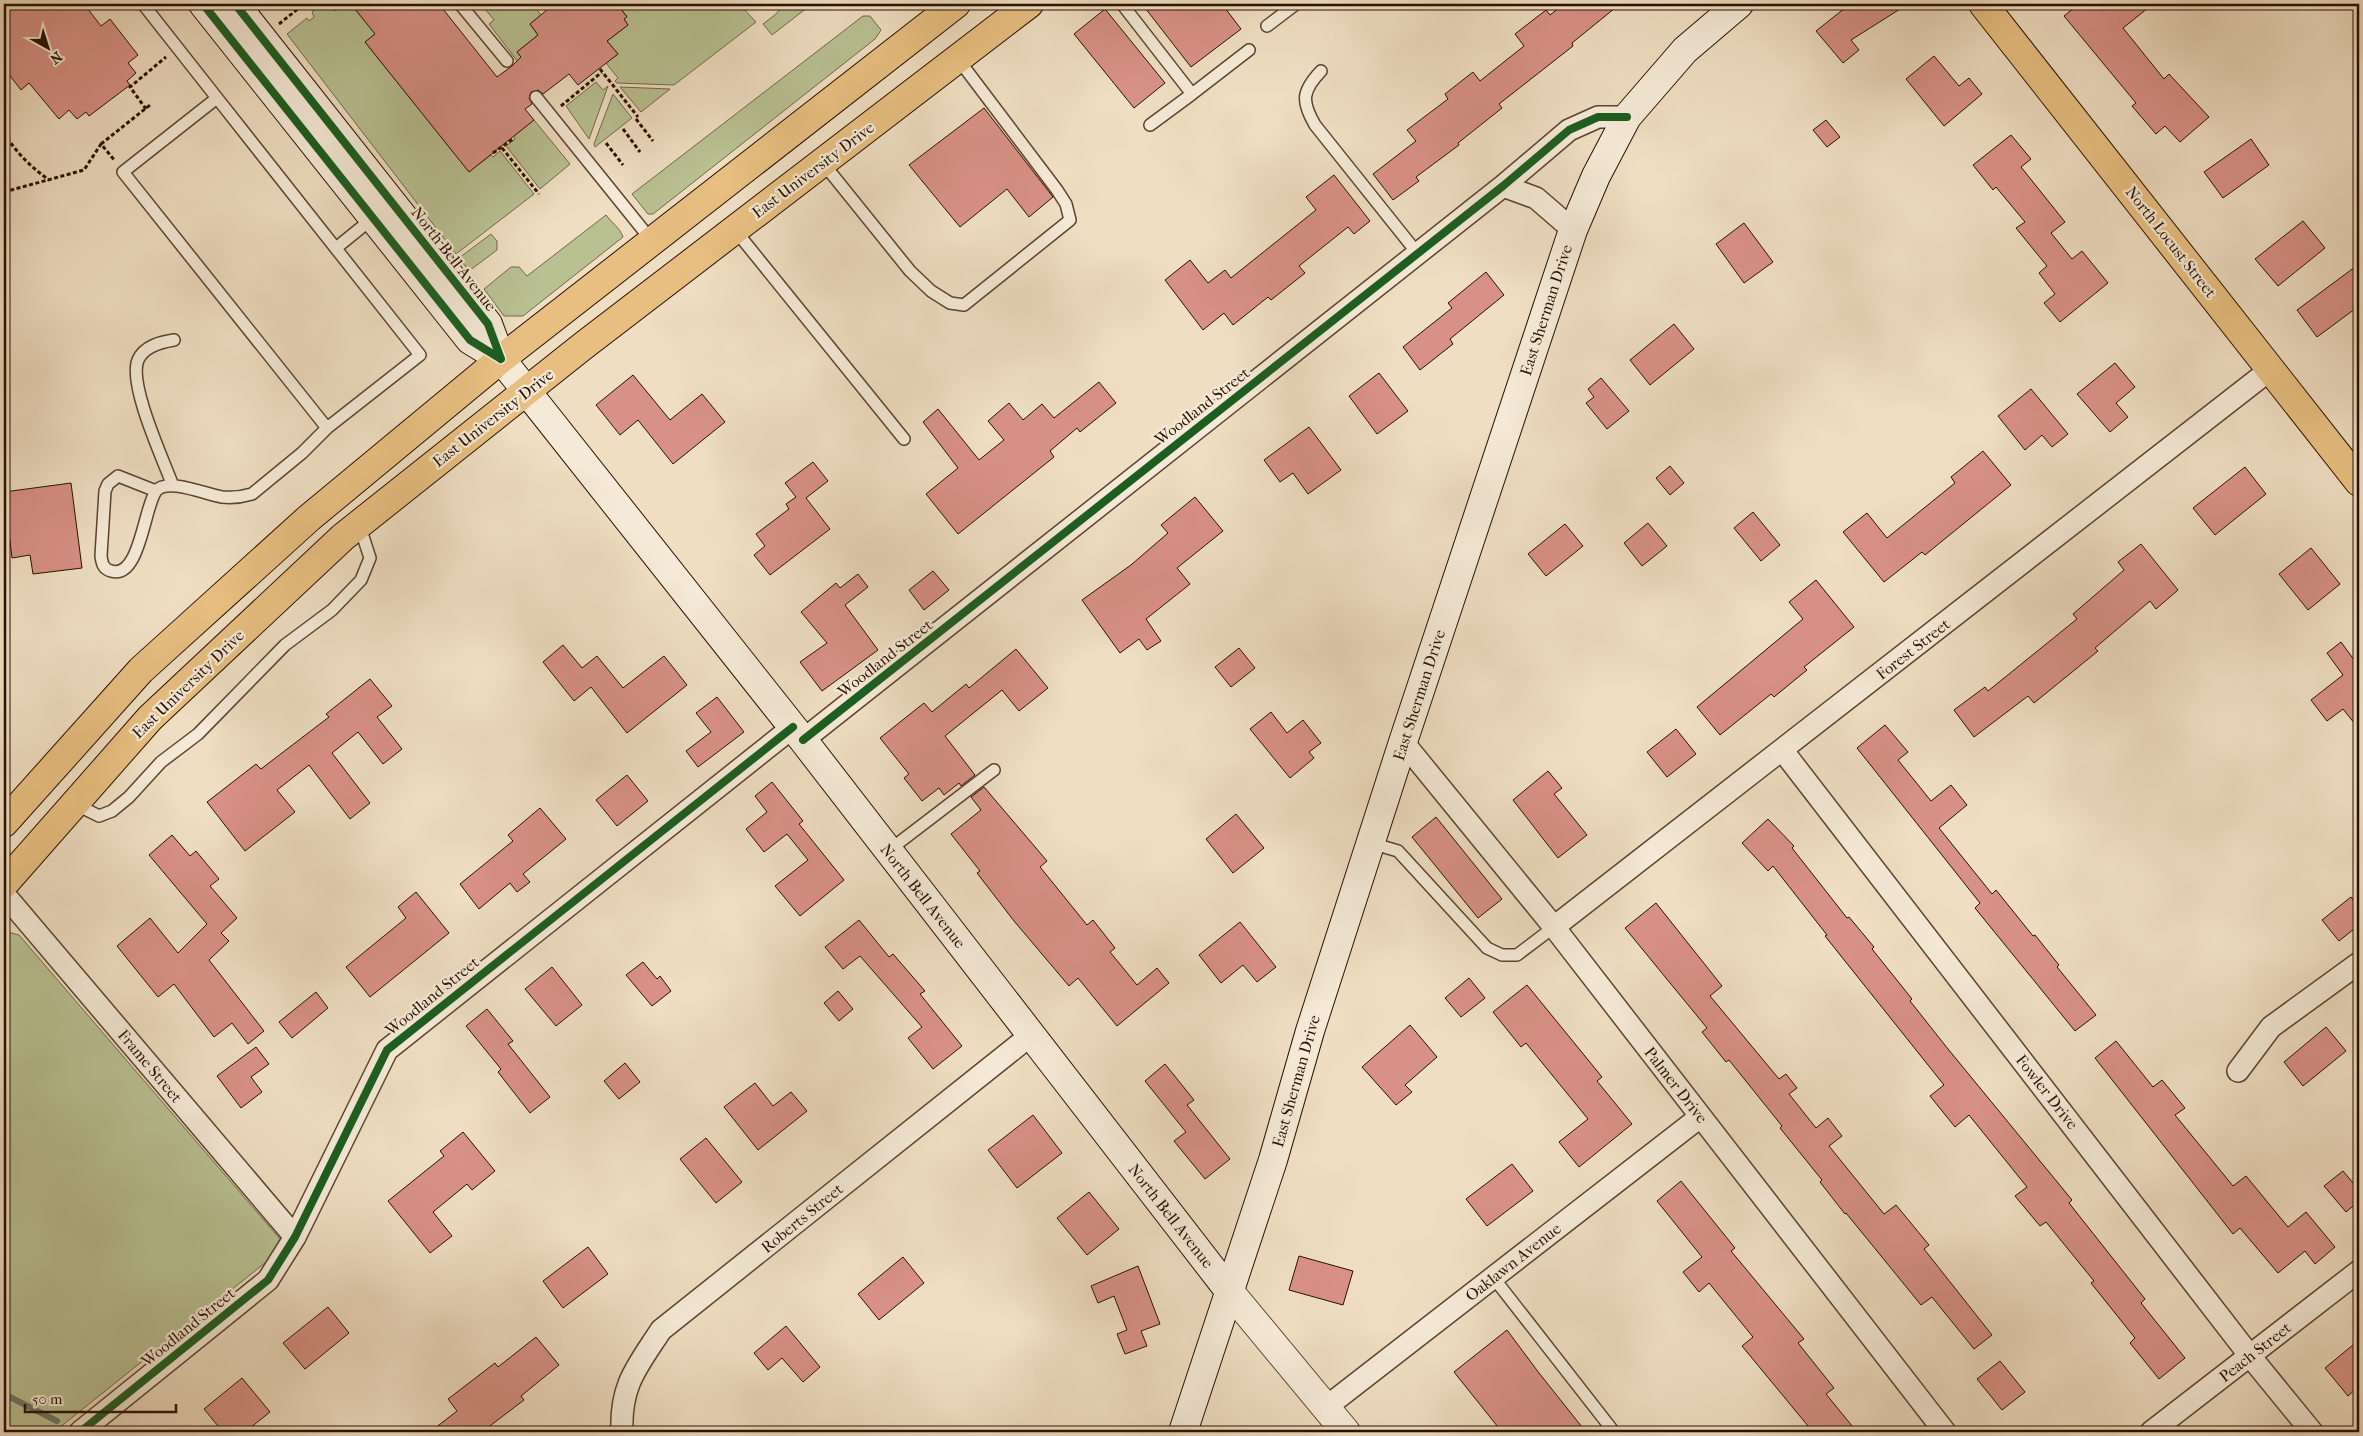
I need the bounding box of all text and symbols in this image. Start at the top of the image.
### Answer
north arrow [22,22,72,72]
text: N [46,48,65,68]
street label: East University Drive [748,118,878,222]
street label: North Locust Street [2122,183,2221,302]
street label: North Bell Avenue [407,203,501,315]
street label: East Sherman Drive [1516,242,1576,378]
street label: Woodland Street [1150,363,1253,450]
street label: East University Drive [429,365,557,471]
street label: Forest Street [1872,614,1954,684]
street label: Woodland Street [833,615,936,702]
street label: East University Drive [128,626,248,742]
street label: East Sherman Drive [1389,627,1449,763]
street label: North Bell Avenue [876,840,970,952]
street label: Woodland Street [381,952,483,1040]
street label: East Sherman Drive [1268,1013,1324,1149]
street label: Frame Street [114,1026,186,1107]
street label: Palmer Drive [1640,1043,1712,1127]
street label: Fowler Drive [2012,1051,2082,1133]
street label: North Bell Avenue [1124,1160,1218,1272]
street label: Roberts Street [757,1179,847,1257]
street label: Oaklawn Avenue [1461,1219,1565,1305]
street label: Woodland Street [137,1283,239,1371]
street label: Peach Street [2215,1318,2295,1386]
scale bar [25,1381,176,1413]
text: 50 m [32,1390,63,1408]

